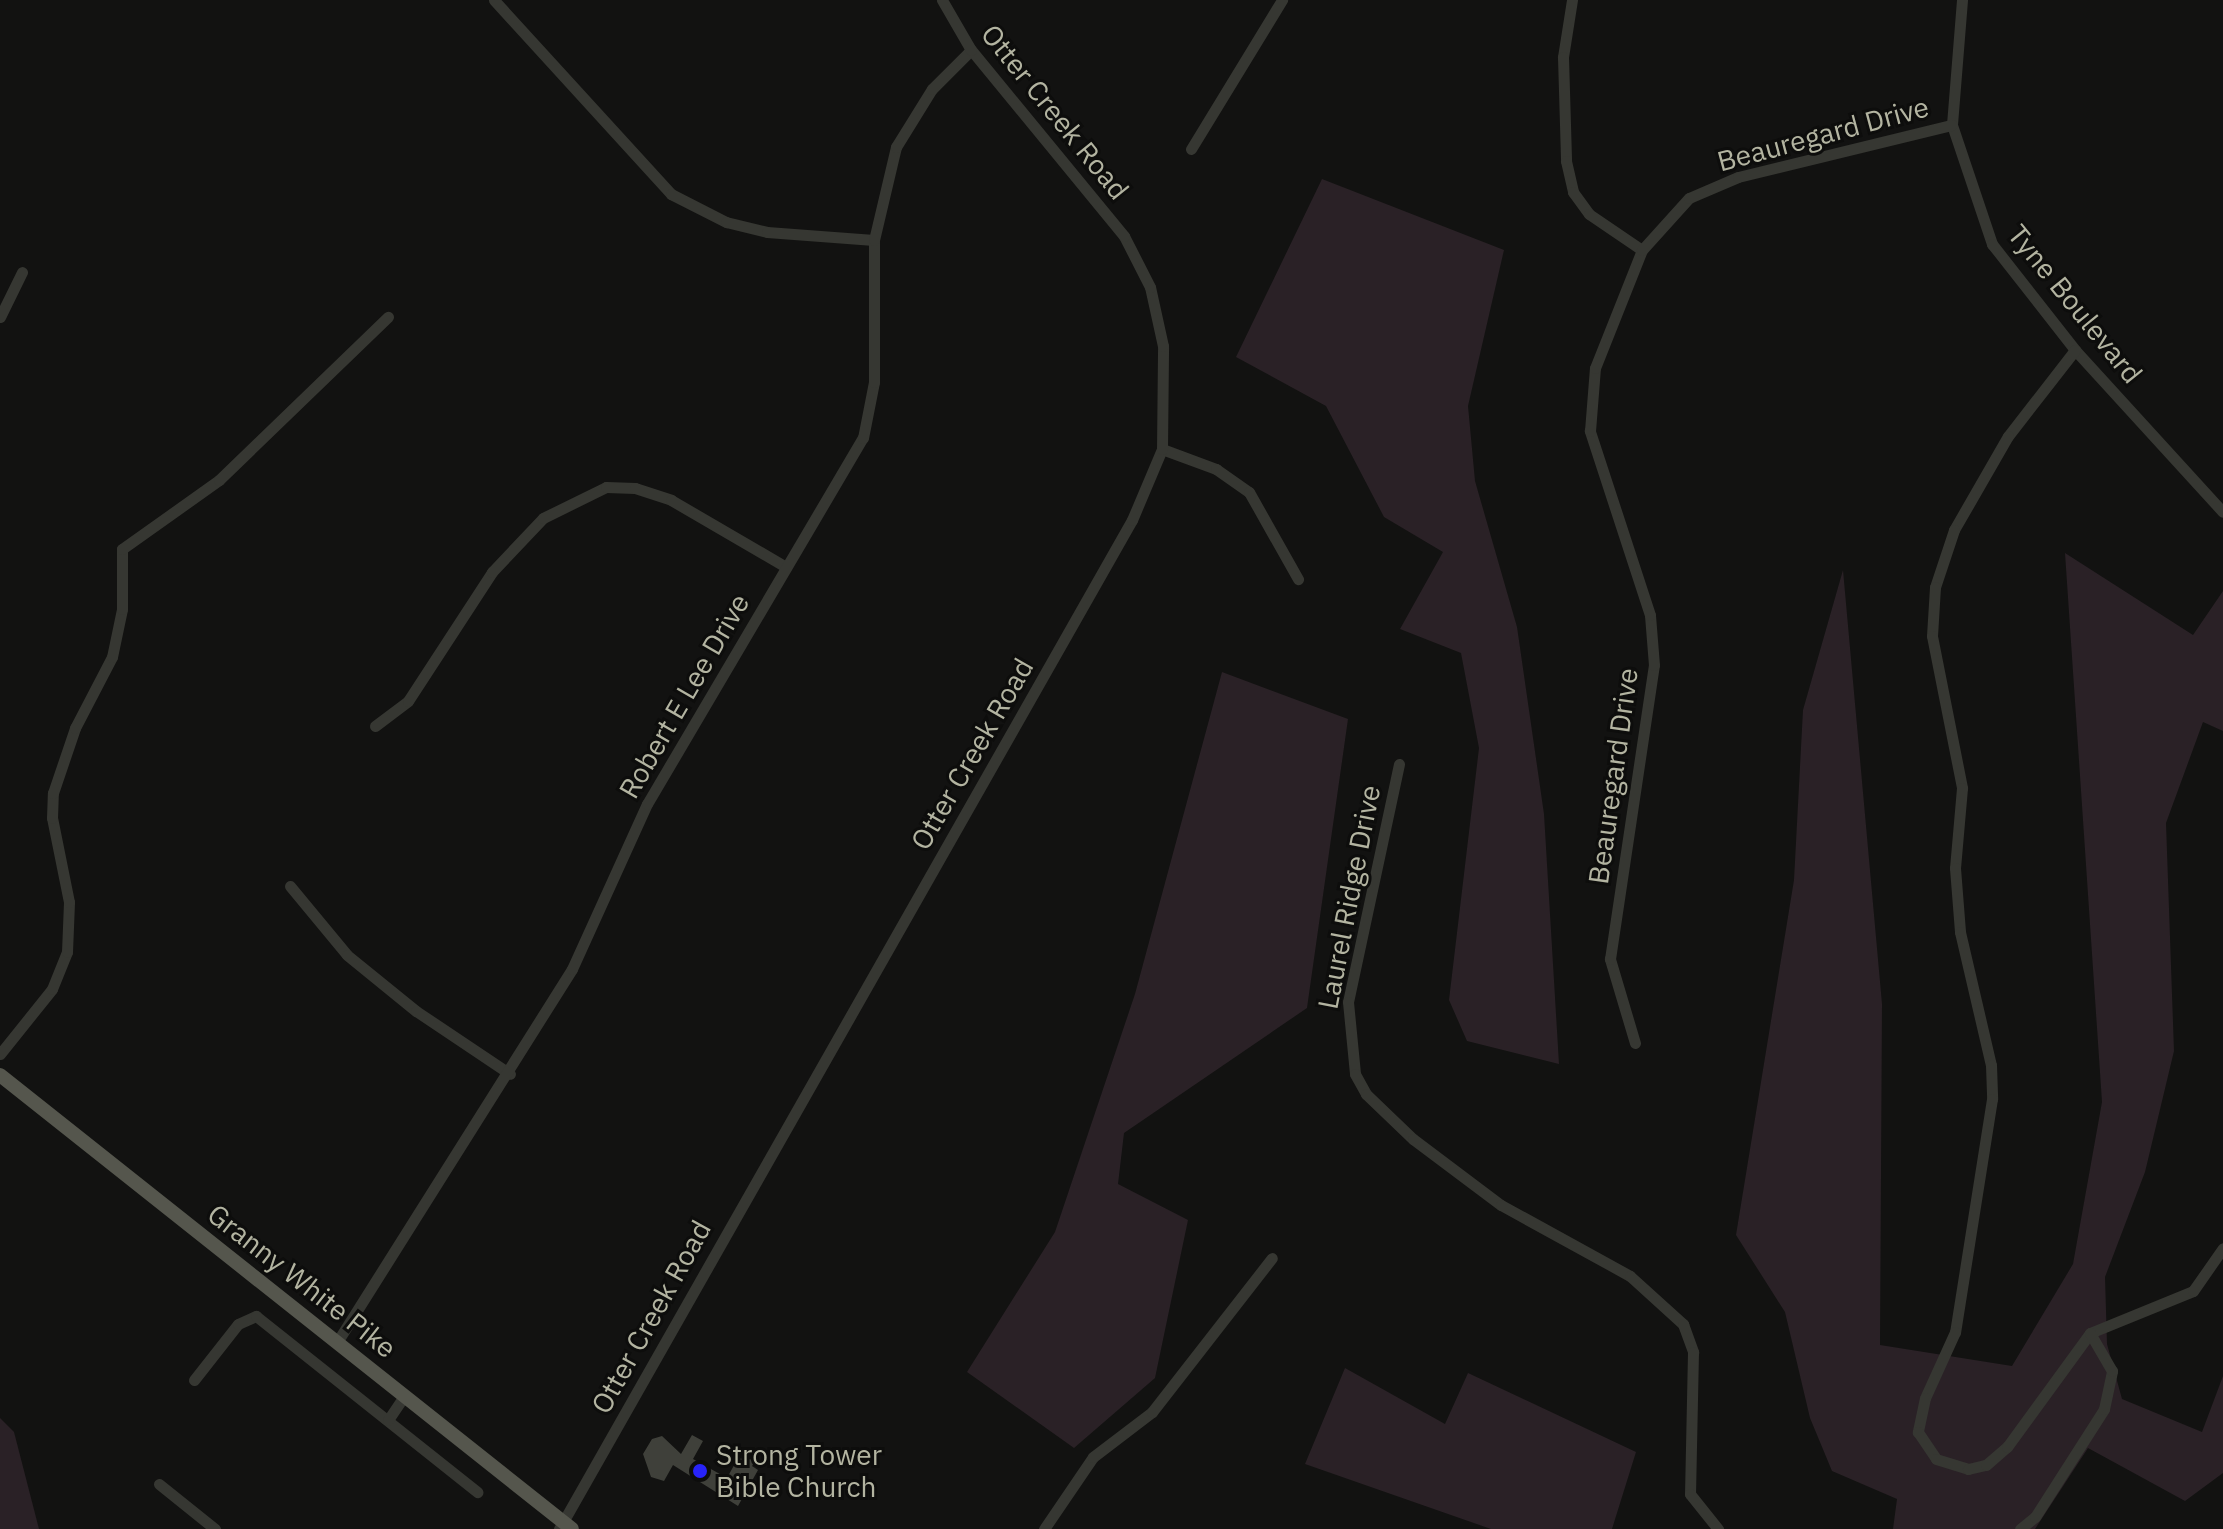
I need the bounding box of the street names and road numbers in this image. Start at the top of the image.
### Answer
street label: Otter Creek Road [974,18,1136,206]
street label: Beauregard Drive [1714,90,1932,178]
street label: Tyne Boulevard [2001,218,2149,390]
street label: Robert E Lee Drive [612,588,756,804]
street label: Otter Creek Road [904,652,1040,856]
street label: Beauregard Drive [1581,666,1645,886]
street label: Laurel Ridge Drive [1311,782,1387,1012]
street label: Granny White Pike [201,1197,403,1365]
street label: Otter Creek Road [584,1215,718,1419]

